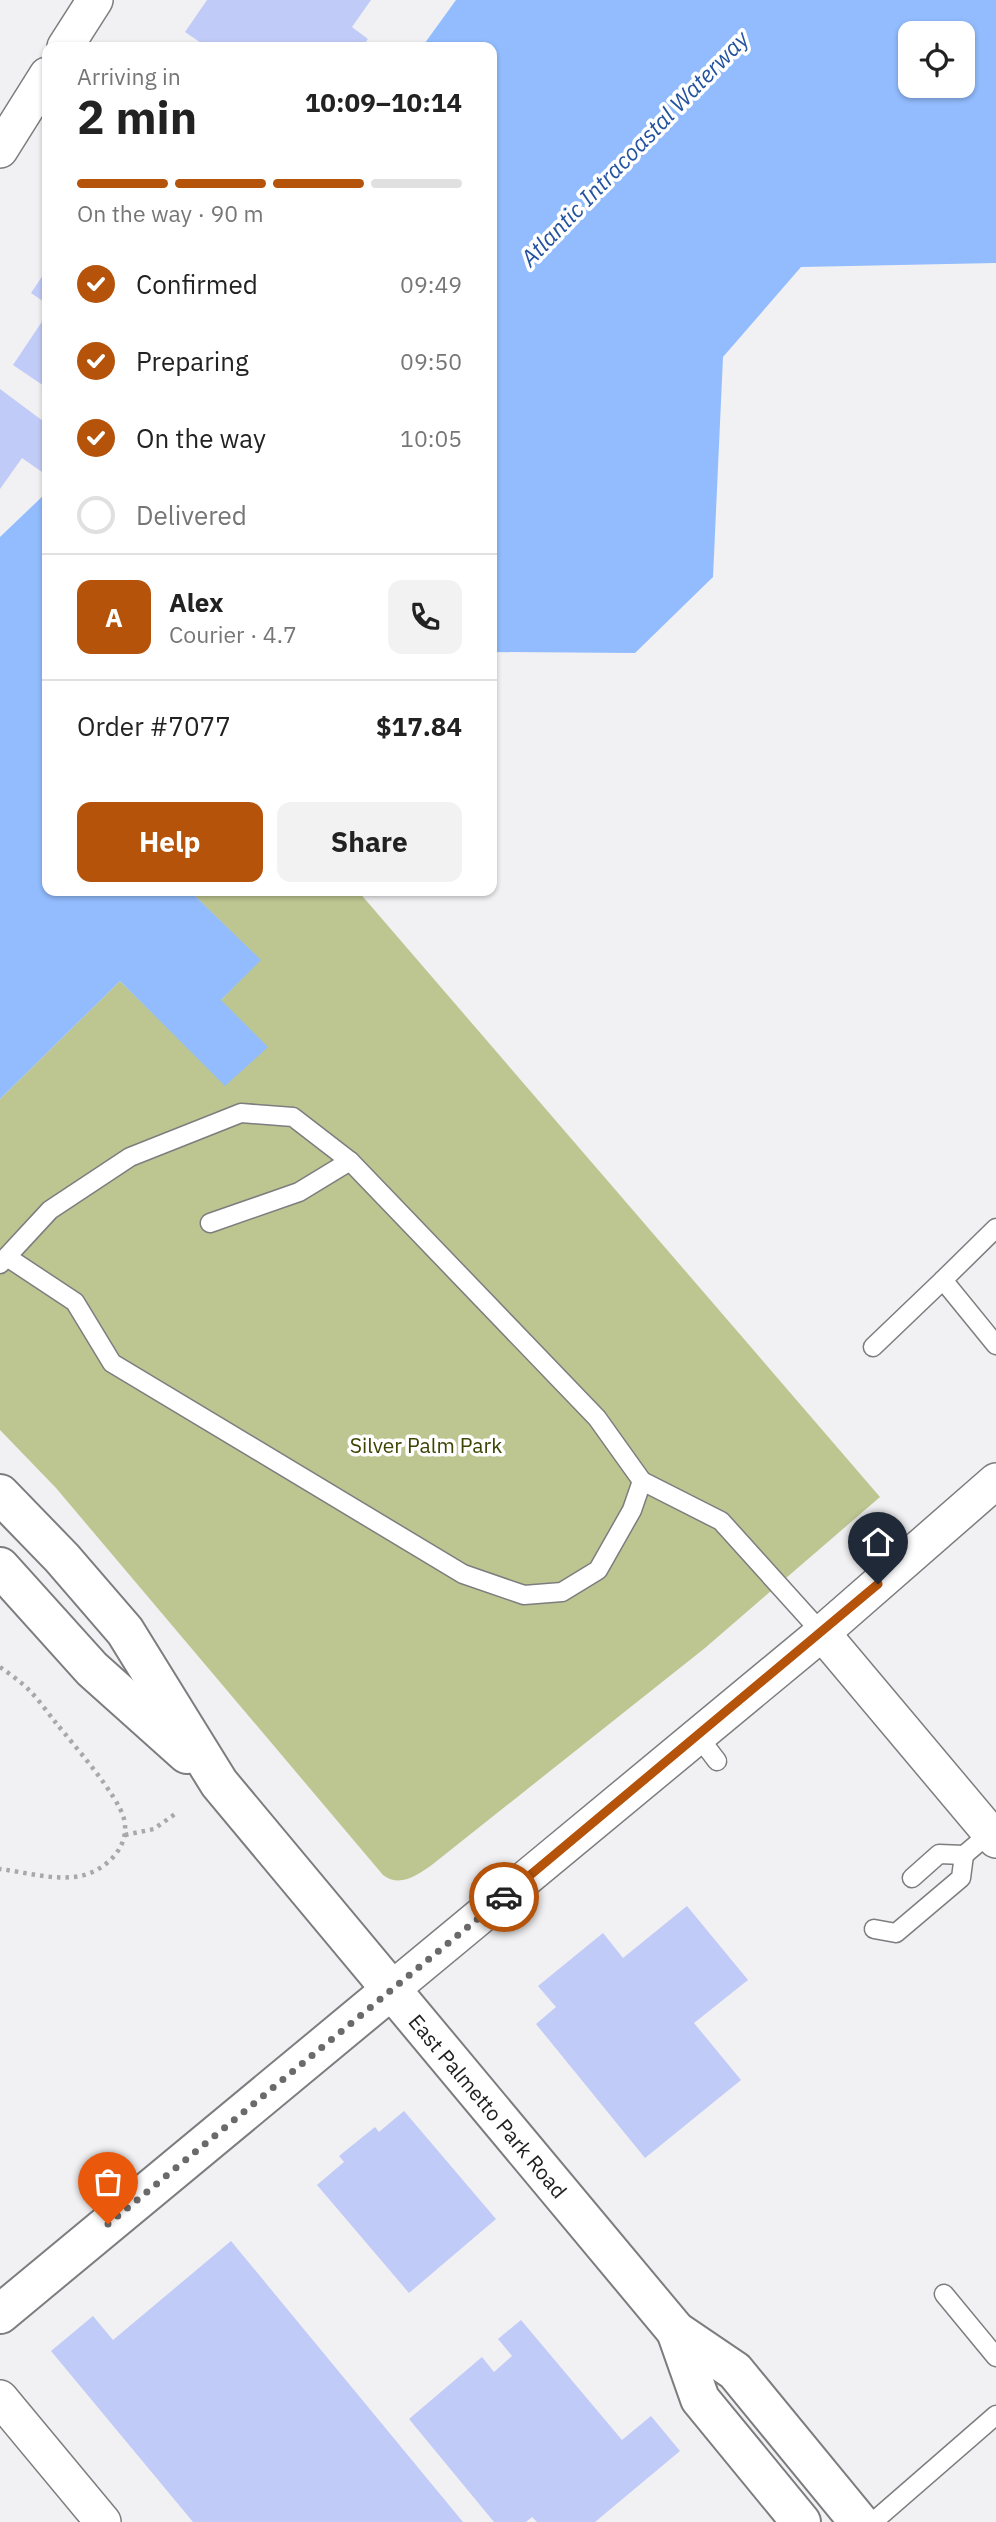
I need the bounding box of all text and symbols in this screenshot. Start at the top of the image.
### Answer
map controls [898,21,975,98]
button: locate [898,21,975,98]
water label: Atlantic Intracoastal Waterway [513,23,755,273]
text: Arriving in [77,61,181,91]
text: 10:09–10:14 [305,85,462,119]
text: 2 min [77,87,197,147]
text: On the way · 90 m [77,198,264,228]
icon: check [77,265,115,303]
text: Confirmed [136,267,258,301]
text: 09:49 [400,269,462,299]
icon: check [77,342,115,380]
text: Preparing [136,344,249,378]
text: 09:50 [400,346,462,376]
icon: check [77,419,115,457]
text: On the way [136,421,266,455]
text: 10:05 [400,423,462,453]
text: Delivered [136,498,247,532]
button: phone [388,580,462,654]
text: Alex [169,585,223,619]
text: A [105,600,123,634]
text: Courier · 4.7 [169,619,297,649]
text: Order #7077 [77,709,231,743]
text: $17.84 [376,709,462,743]
button: Help [77,802,263,882]
button: Share [277,802,462,882]
park label: Silver Palm Park [350,1431,502,1459]
pin [848,1512,908,1584]
icon: home [859,1523,897,1561]
courier [469,1862,539,1932]
icon: car [485,1878,523,1916]
street label: East Palmetto Park Road [403,2008,573,2204]
pin [78,2152,138,2224]
icon: bag [89,2163,127,2201]

